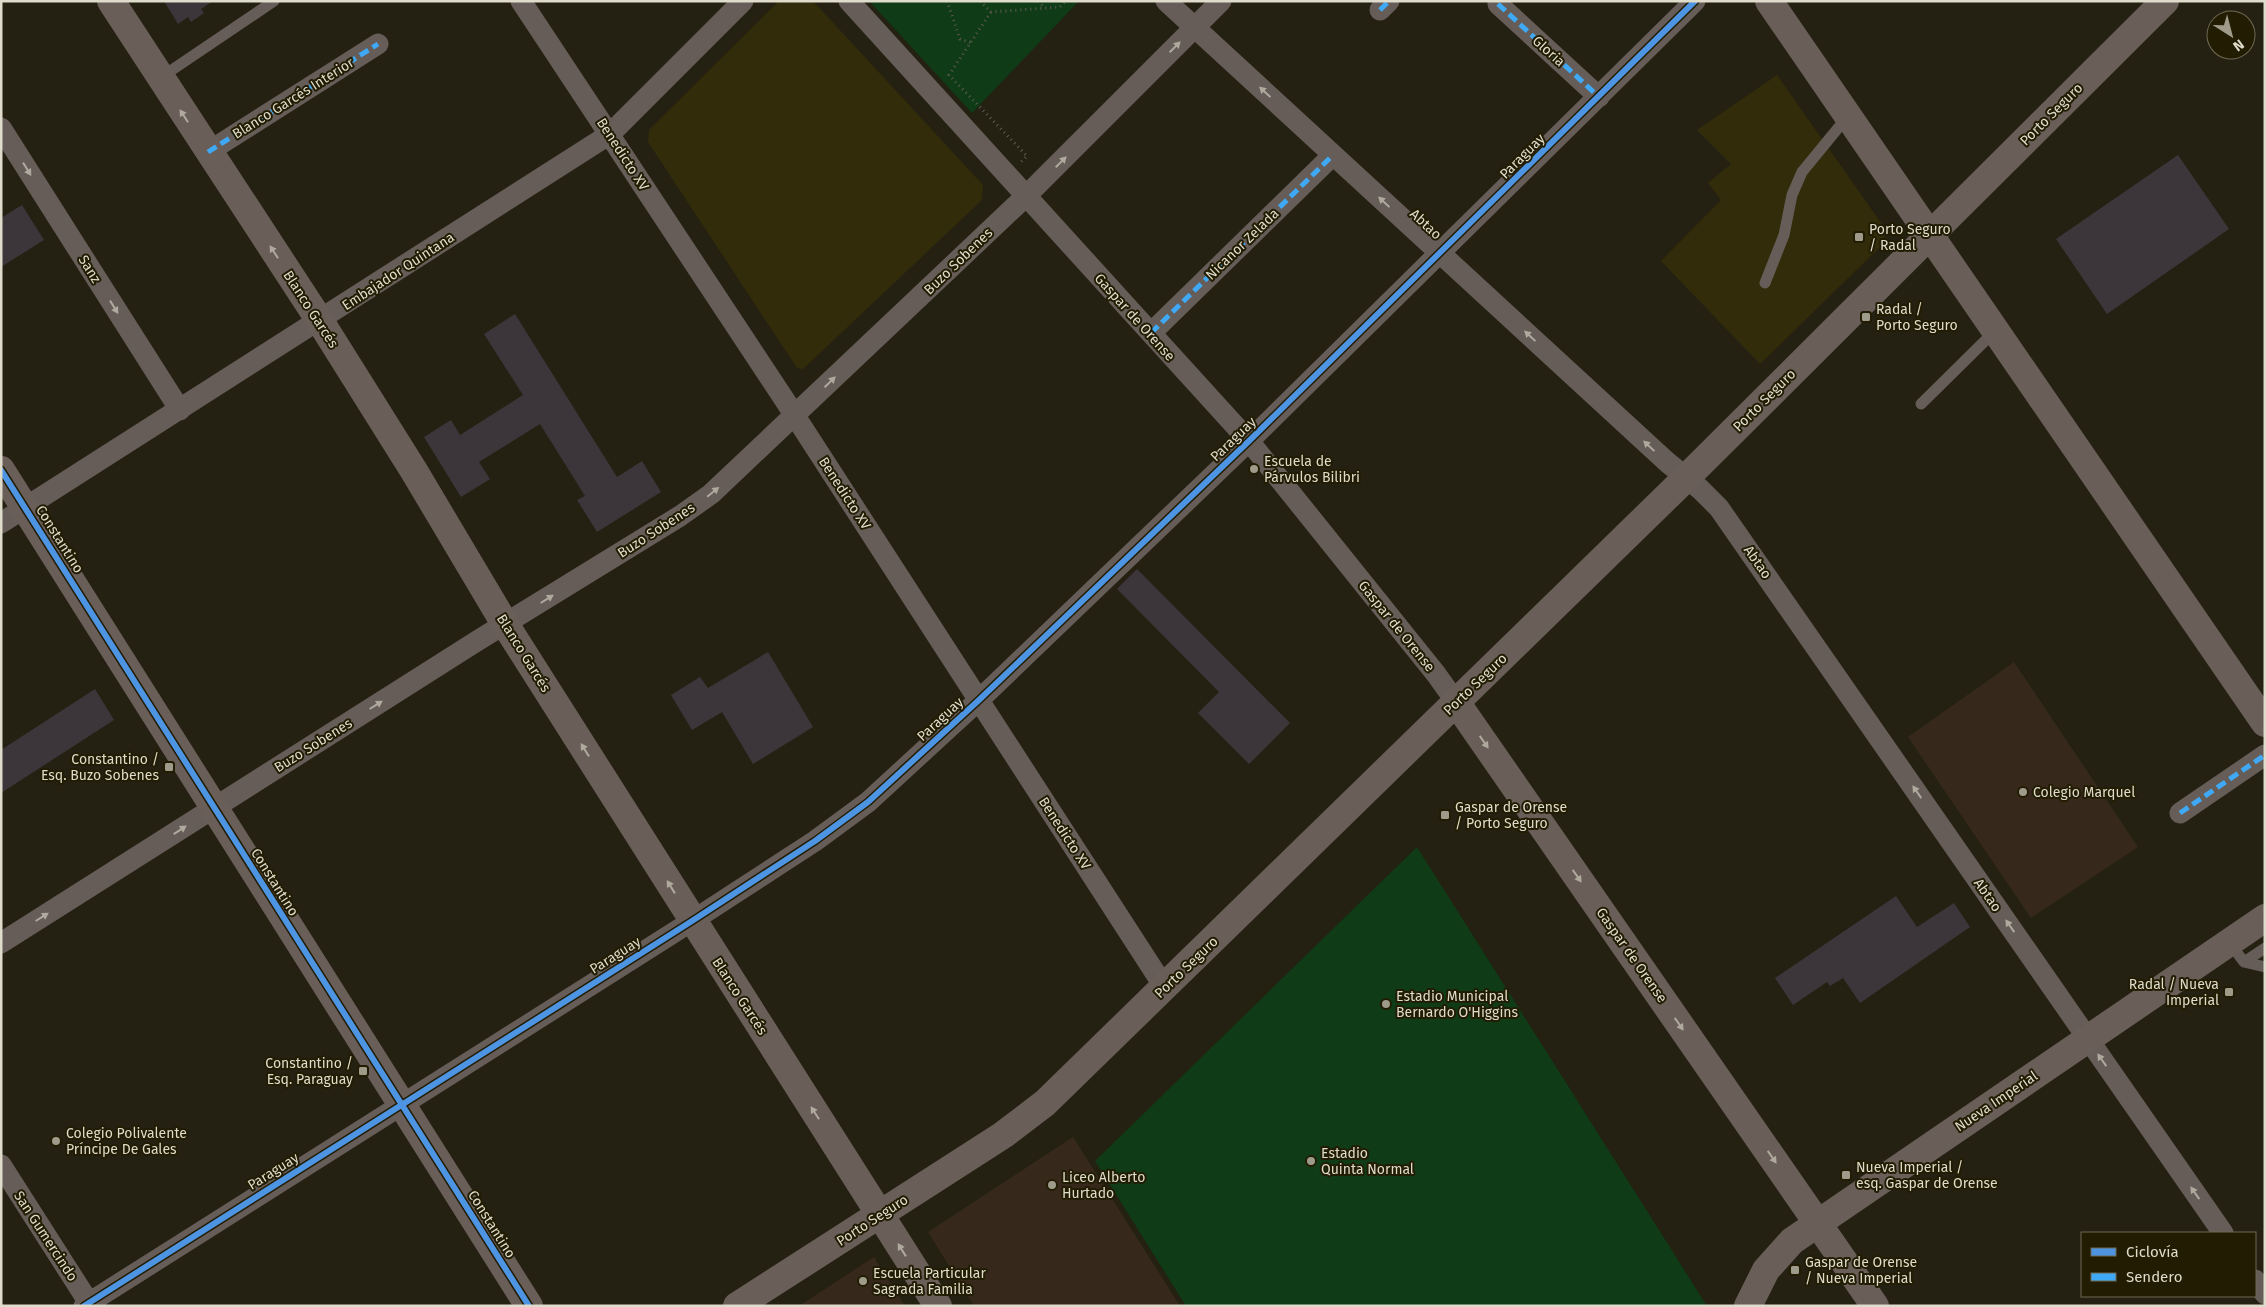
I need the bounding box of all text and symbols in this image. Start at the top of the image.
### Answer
north arrow [2206,10,2256,60]
street label: Gloria [1529,32,1568,70]
text: N [2230,36,2247,55]
one-way arrow [1169,41,1181,53]
street label: Blanco Garcés Interior [229,54,358,143]
street label: Porto Seguro [2016,79,2086,149]
one-way arrow [1259,86,1271,98]
one-way arrow [179,109,189,122]
street label: Benedicto XV [593,115,652,194]
street label: Paraguay [1496,130,1549,182]
one-way arrow [1054,156,1066,168]
one-way arrow [23,163,32,176]
one-way arrow [1379,196,1391,208]
street label: Nicanor Zelada [1202,205,1283,284]
street label: Abtao [1406,206,1445,243]
place label: Porto Seguro / Radal [1869,221,1951,254]
street label: Buzo Sobenes [921,224,996,298]
street label: Embajador Quintana [339,229,458,314]
marker: Porto Seguro / Radal [1853,231,1865,243]
one-way arrow [269,245,278,258]
street label: Sanz [75,252,105,286]
street label: Blanco Garcés [279,267,342,351]
street label: Gaspar de Orense [1091,270,1178,365]
one-way arrow [109,300,119,313]
place label: Radal / Porto Seguro [1876,301,1958,334]
marker: Radal / Porto Seguro [1860,311,1872,323]
one-way arrow [1524,330,1536,342]
street label: Porto Seguro [1729,365,1799,435]
one-way arrow [824,376,836,388]
street label: Paraguay [1207,413,1260,465]
one-way arrow [1644,440,1656,452]
place label: Escuela de Párvulos Bilibri [1264,453,1360,486]
street label: Benedicto XV [815,454,874,533]
marker: Escuela de Párvulos Bilibri [1248,463,1260,475]
one-way arrow [706,486,719,497]
street label: Buzo Sobenes [614,499,698,562]
street label: Constantino [32,502,87,576]
street label: Abtao [1740,542,1775,582]
street label: Gaspar de Orense [1355,577,1439,675]
one-way arrow [540,594,554,603]
street label: Blanco Garcés [493,611,555,696]
street label: Porto Seguro [1440,650,1511,719]
street label: Paraguay [914,694,967,745]
one-way arrow [370,701,383,710]
street label: Buzo Sobenes [271,714,356,776]
one-way arrow [1479,735,1489,749]
one-way arrow [580,743,589,756]
place label: Constantino / Esq. Buzo Sobenes [41,751,159,784]
marker: Constantino / Esq. Buzo Sobenes [163,761,175,773]
place label: Colegio Marquel [2033,784,2135,801]
one-way arrow [1912,786,1922,799]
marker: Colegio Marquel [2017,786,2029,798]
street label: Benedicto XV [1035,794,1094,873]
place label: Gaspar de Orense / Porto Seguro [1455,799,1567,832]
marker: Gaspar de Orense / Porto Seguro [1439,809,1451,821]
one-way arrow [173,825,186,834]
street label: Constantino [247,845,302,919]
one-way arrow [1572,869,1582,883]
street label: Abtao [1970,875,2005,915]
one-way arrow [667,881,676,894]
street label: Gaspar de Orense [1592,904,1671,1006]
one-way arrow [36,912,49,921]
one-way arrow [2005,919,2015,933]
street label: Paraguay [587,933,644,978]
street label: Porto Seguro [1151,933,1222,1002]
street label: Blanco Garcés [708,954,771,1038]
place label: Radal / Nueva Imperial [2129,976,2219,1009]
marker: Radal / Nueva Imperial [2223,986,2235,998]
place label: Estadio Municipal Bernardo O'Higgins [1396,988,1519,1021]
marker: Estadio Municipal Bernardo O'Higgins [1380,998,1392,1010]
one-way arrow [1674,1017,1684,1030]
one-way arrow [2097,1053,2107,1066]
place label: Constantino / Esq. Paraguay [265,1055,353,1088]
marker: Constantino / Esq. Paraguay [357,1065,369,1077]
street label: Nueva Imperial [1952,1067,2041,1135]
one-way arrow [810,1106,820,1119]
place label: Colegio Polivalente Príncipe De Gales [66,1125,187,1158]
marker: Colegio Polivalente Príncipe De Gales [50,1135,62,1147]
place label: Estadio Quinta Normal [1321,1145,1414,1178]
street label: Paraguay [245,1149,302,1194]
one-way arrow [1767,1150,1777,1164]
marker: Estadio Quinta Normal [1305,1155,1317,1167]
place label: Nueva Imperial / esq. Gaspar de Orense [1856,1159,1998,1192]
place label: Liceo Alberto Hurtado [1062,1169,1145,1202]
marker: Nueva Imperial / esq. Gaspar de Orense [1840,1169,1852,1181]
marker: Liceo Alberto Hurtado [1046,1179,1058,1191]
one-way arrow [2190,1186,2200,1200]
street label: Constantino [464,1187,519,1261]
street label: San Gumercindo [10,1188,81,1285]
street label: Porto Seguro [833,1191,911,1250]
legend [2081,1232,2256,1297]
one-way arrow [898,1243,907,1256]
text: Ciclovía [2126,1243,2179,1261]
place label: Gaspar de Orense / Nueva Imperial [1805,1254,1917,1287]
marker: Gaspar de Orense / Nueva Imperial [1789,1264,1801,1276]
place label: Escuela Particular Sagrada Familia [873,1265,986,1298]
text: Sendero [2126,1268,2182,1286]
marker: Escuela Particular Sagrada Familia [857,1275,869,1287]

